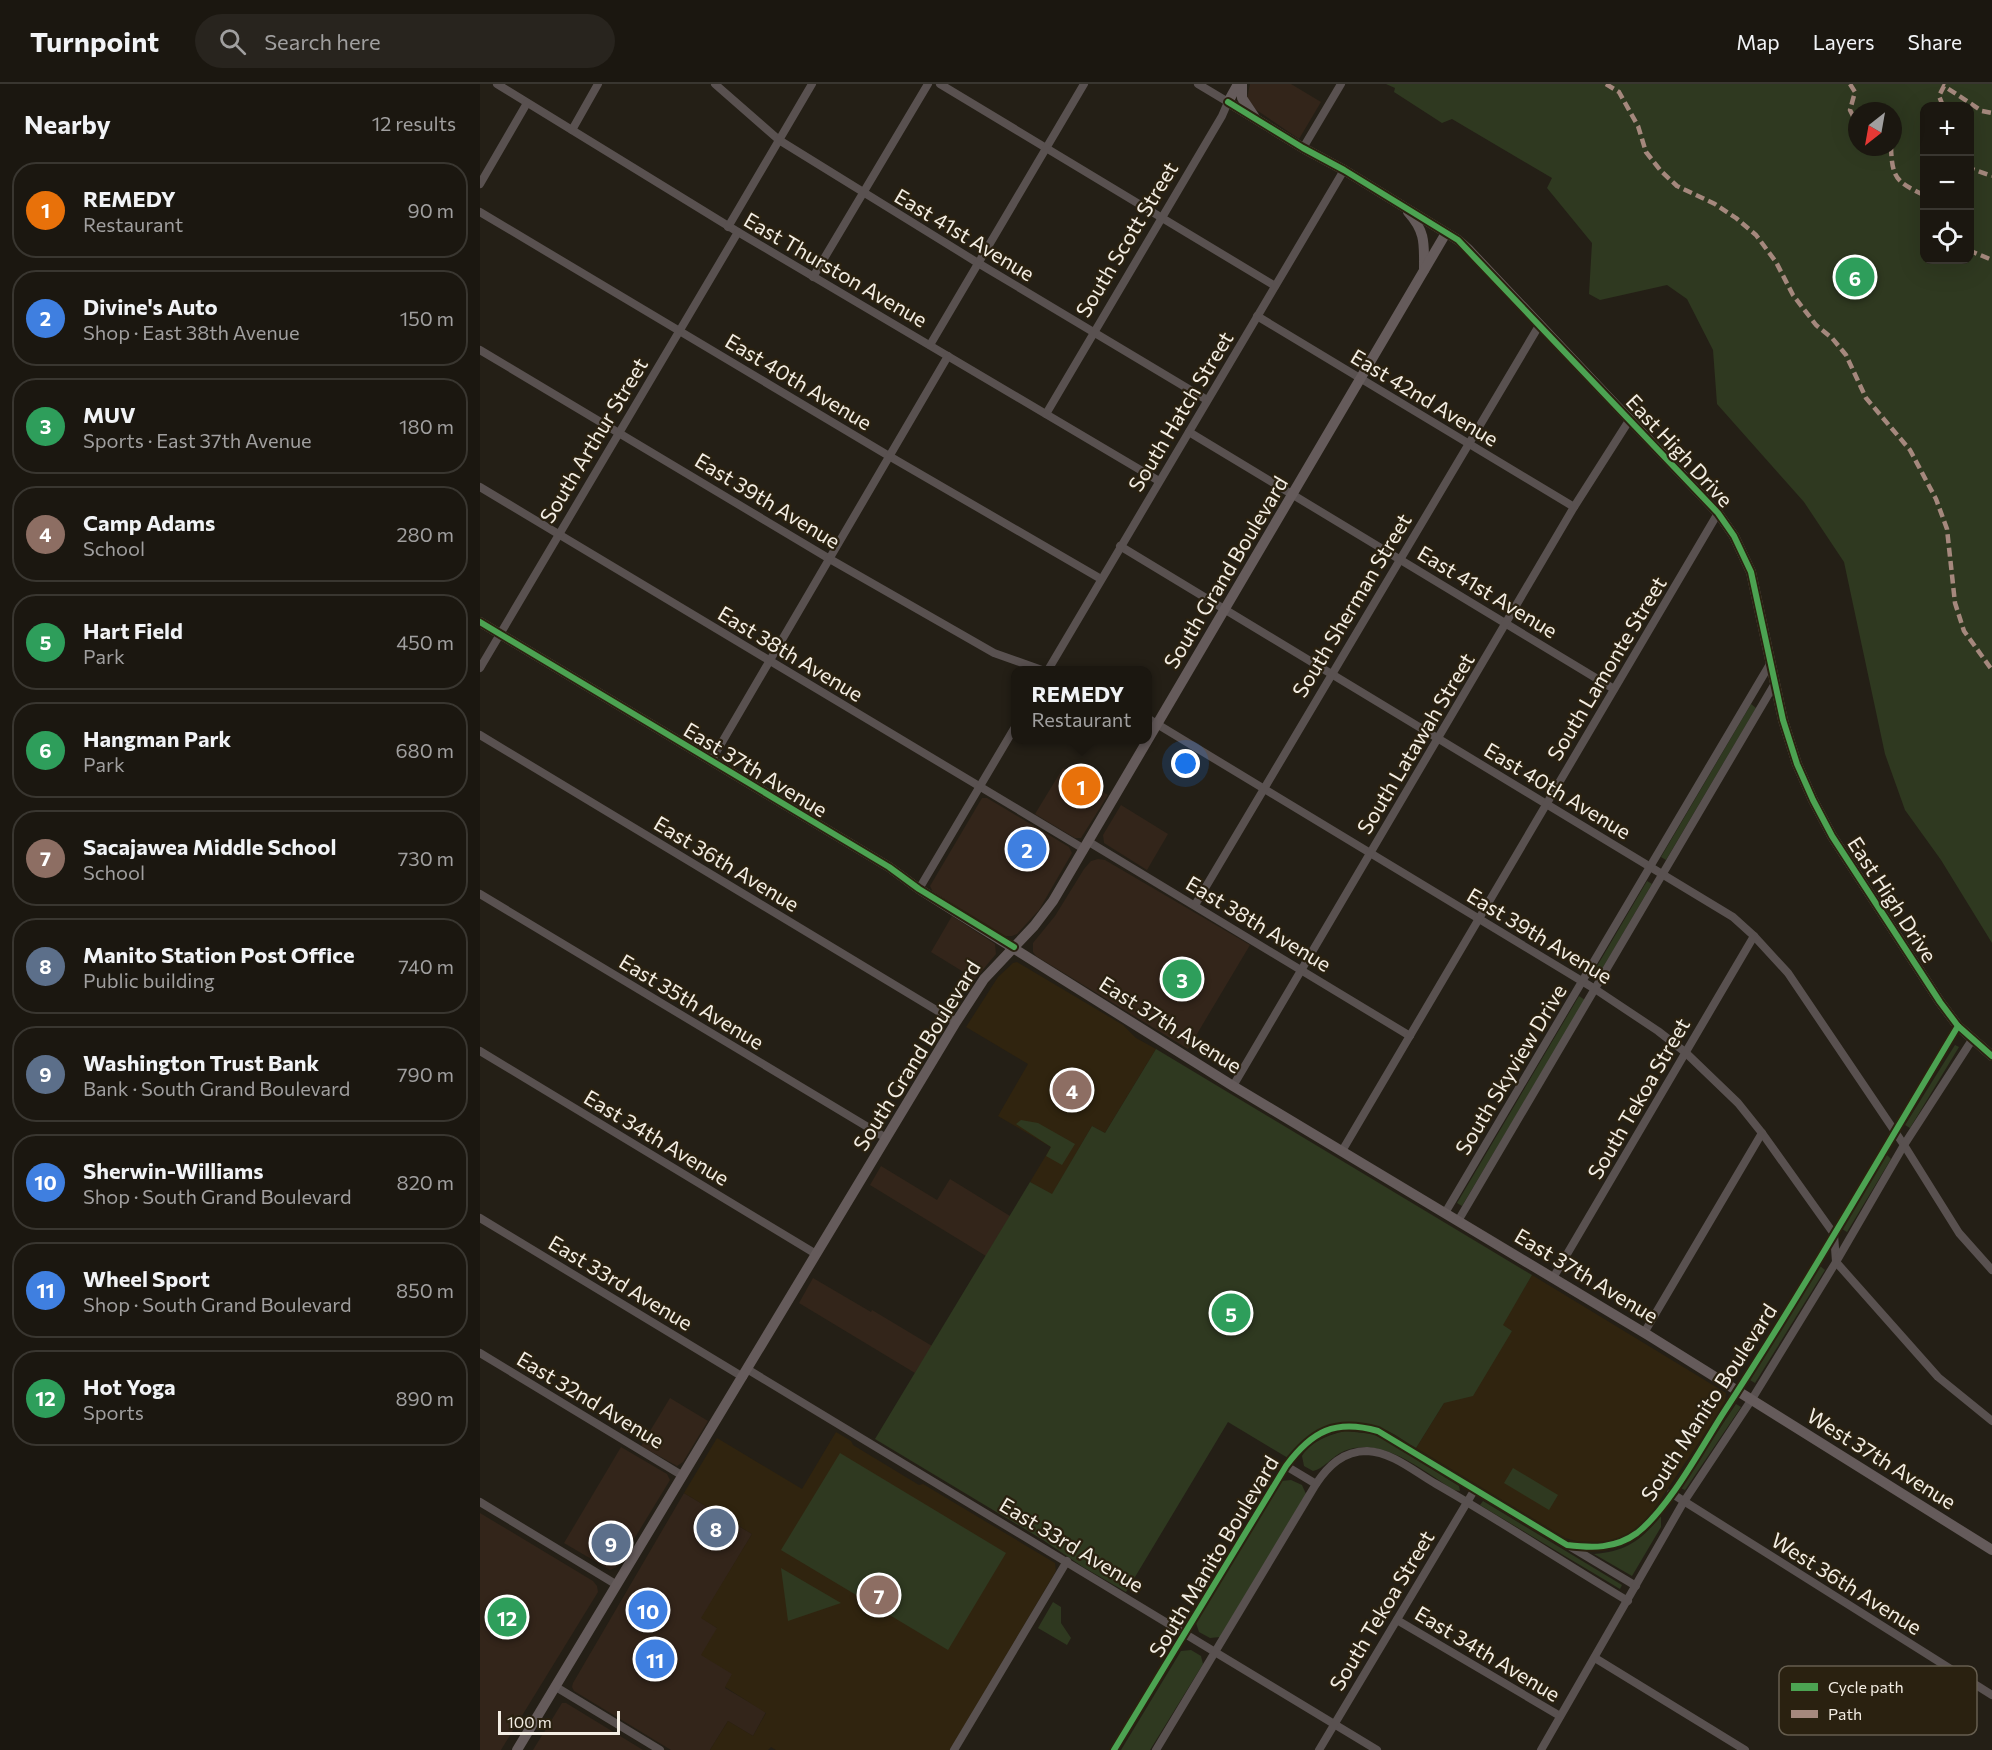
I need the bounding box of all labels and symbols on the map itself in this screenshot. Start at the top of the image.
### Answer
north arrow [1848,102,1902,156]
street label: South Scott Street [1070,157,1182,321]
street label: East 41st Avenue [891,182,1039,286]
street label: East Thurston Avenue [740,206,932,332]
pin: 6 [1836,254,1874,300]
street label: South Hatch Street [1122,326,1238,496]
street label: East 40th Avenue [721,327,877,435]
street label: East 42nd Avenue [1347,343,1503,451]
street label: South Arthur Street [534,353,652,527]
street label: East High Drive [1621,388,1739,512]
street label: East 39th Avenue [691,447,845,553]
street label: South Grand Boulevard [1158,471,1292,673]
street label: South Sherman Street [1286,509,1416,701]
street label: East 41st Avenue [1414,539,1562,643]
street label: South Lamonte Street [1541,572,1671,764]
street label: East 38th Avenue [714,600,868,706]
street label: South Latawah Street [1351,648,1479,838]
street label: East 37th Avenue [680,716,832,822]
street label: East 40th Avenue [1480,736,1636,844]
your location [1171,749,1200,778]
pin: 1 [1062,764,1100,808]
street label: East 36th Avenue [650,810,804,916]
pin: 2 [1008,826,1046,872]
street label: East High Drive [1843,831,1943,967]
street label: East 38th Avenue [1182,870,1336,976]
street label: East 39th Avenue [1463,882,1617,988]
street label: East 35th Avenue [615,948,769,1054]
street label: South Grand Boulevard [847,955,985,1155]
pin: 3 [1162,956,1202,1002]
street label: East 37th Avenue [1095,970,1247,1078]
street label: South Skyview Drive [1449,979,1571,1159]
street label: South Tekoa Street [1582,1013,1694,1183]
pin: 4 [1052,1068,1092,1112]
street label: East 34th Avenue [580,1084,734,1190]
street label: East 37th Avenue [1511,1222,1663,1328]
street label: East 33rd Avenue [544,1229,698,1335]
pin: 5 [1212,1290,1251,1336]
street label: South Manito Boulevard [1635,1299,1781,1505]
street label: East 32nd Avenue [513,1345,669,1453]
street label: West 37th Avenue [1803,1402,1961,1514]
street label: South Manito Boulevard [1143,1451,1283,1661]
street label: East 33rd Avenue [995,1491,1149,1597]
pin: 8 [696,1506,736,1550]
pin: 9 [592,1520,630,1566]
street label: South Tekoa Street [1323,1526,1439,1694]
street label: West 36th Avenue [1767,1527,1927,1639]
pin: 7 [860,1572,898,1618]
pin: 10 [628,1588,668,1633]
pin: 12 [488,1594,526,1640]
street label: East 34th Avenue [1411,1600,1565,1706]
pin: 11 [636,1636,675,1682]
legend [1779,1666,1977,1735]
text: Cycle path [1828,1677,1904,1696]
text: Path [1828,1704,1862,1723]
scale bar [498,1708,620,1736]

